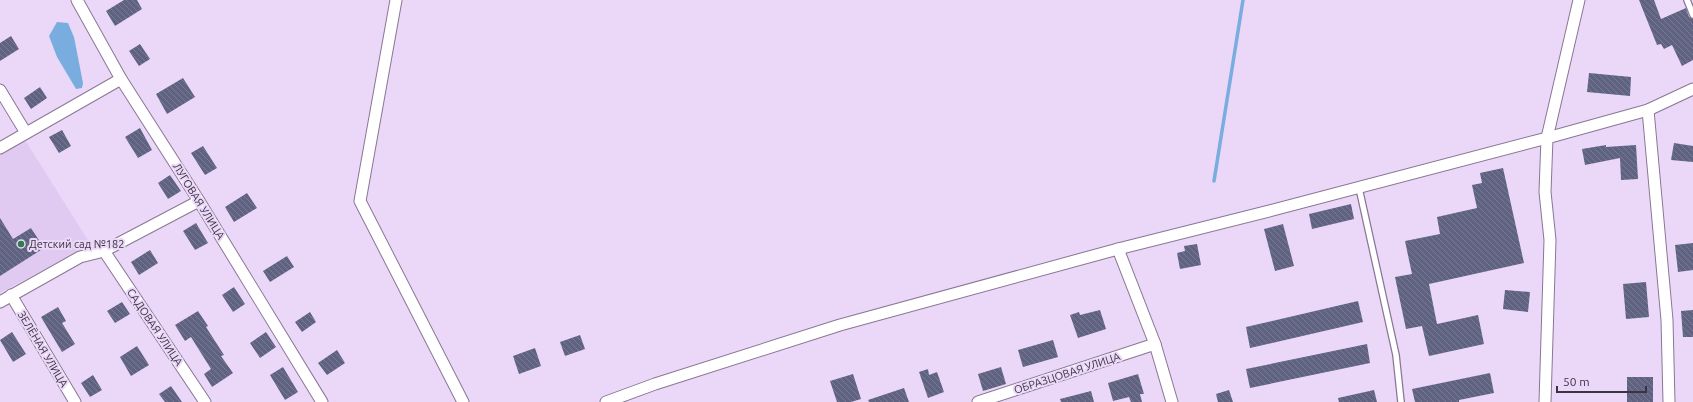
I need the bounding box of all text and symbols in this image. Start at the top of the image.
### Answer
street label: ЛУГОВАЯ УЛИЦА [171,161,228,242]
place label: Детский сад №182 [29,238,124,250]
marker: Детский сад №182 [16,239,26,249]
street label: САДОВАЯ УЛИЦА [125,286,186,369]
street label: ЗЕЛЁНАЯ УЛИЦА [16,309,71,390]
street label: ОБРАЗЦОВАЯ УЛИЦА [1012,350,1122,396]
scale bar [1557,368,1646,394]
text: 50 m [1563,375,1590,388]

